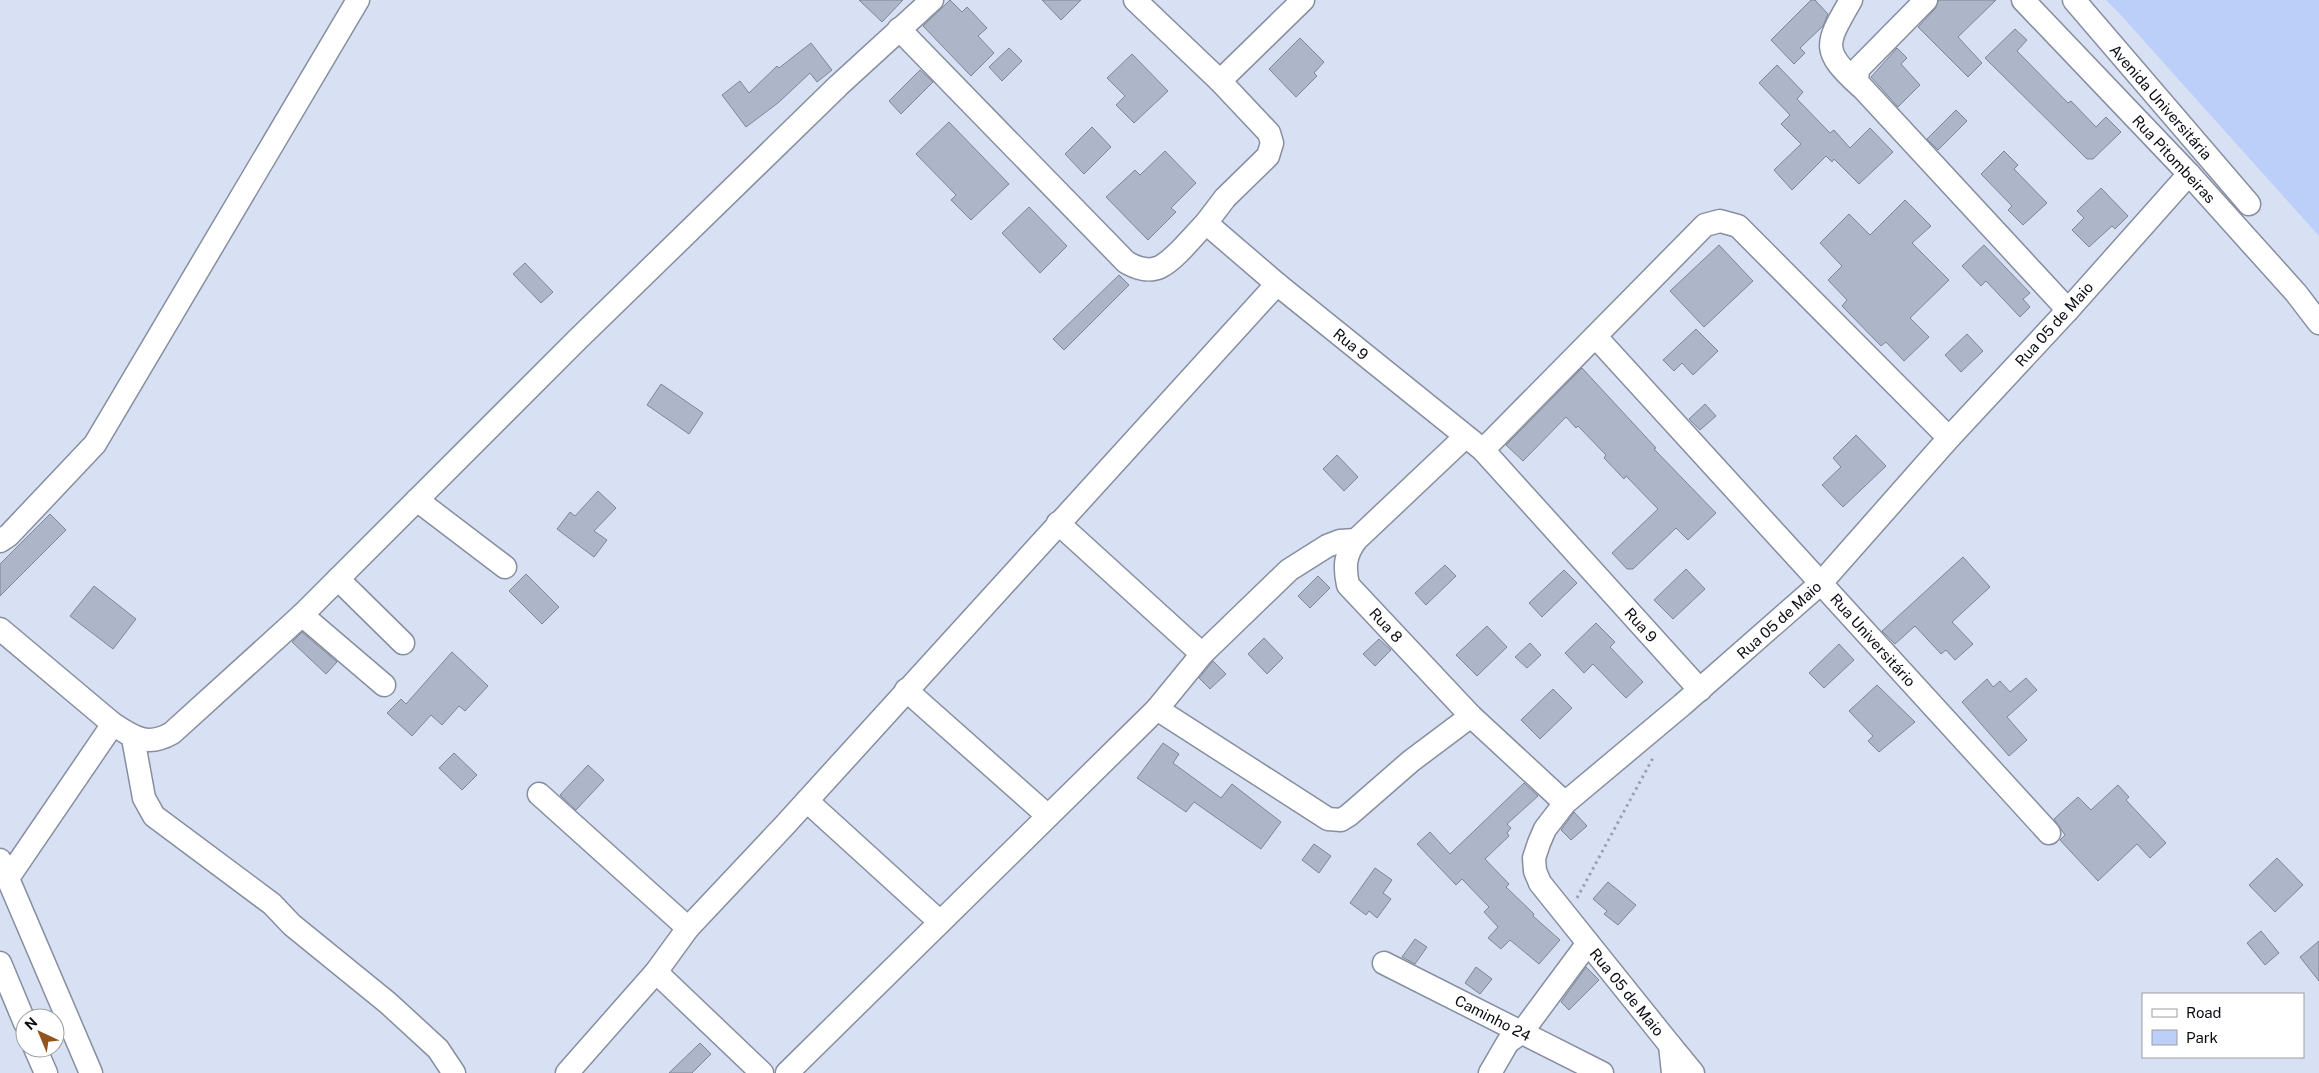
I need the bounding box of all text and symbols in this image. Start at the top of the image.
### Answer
street label: Avenida Universitária [2106,41,2216,163]
street label: Rua Pitombeiras [2129,112,2219,206]
street label: Rua 05 de Maio [2012,278,2096,370]
street label: Rua 9 [1330,325,1372,363]
street label: Rua 05 de Maio [1733,578,1825,662]
street label: Rua Universitário [1827,590,1919,690]
street label: Rua 8 [1366,604,1406,646]
street label: Rua 9 [1621,604,1661,646]
street label: Rua 05 de Maio [1587,945,1667,1039]
street label: Caminho 24 [1452,992,1534,1044]
legend [2142,993,2304,1058]
text: Road [2186,1004,2222,1021]
north arrow [15,1008,65,1058]
text: N [21,1014,40,1033]
text: Park [2186,1029,2218,1046]

